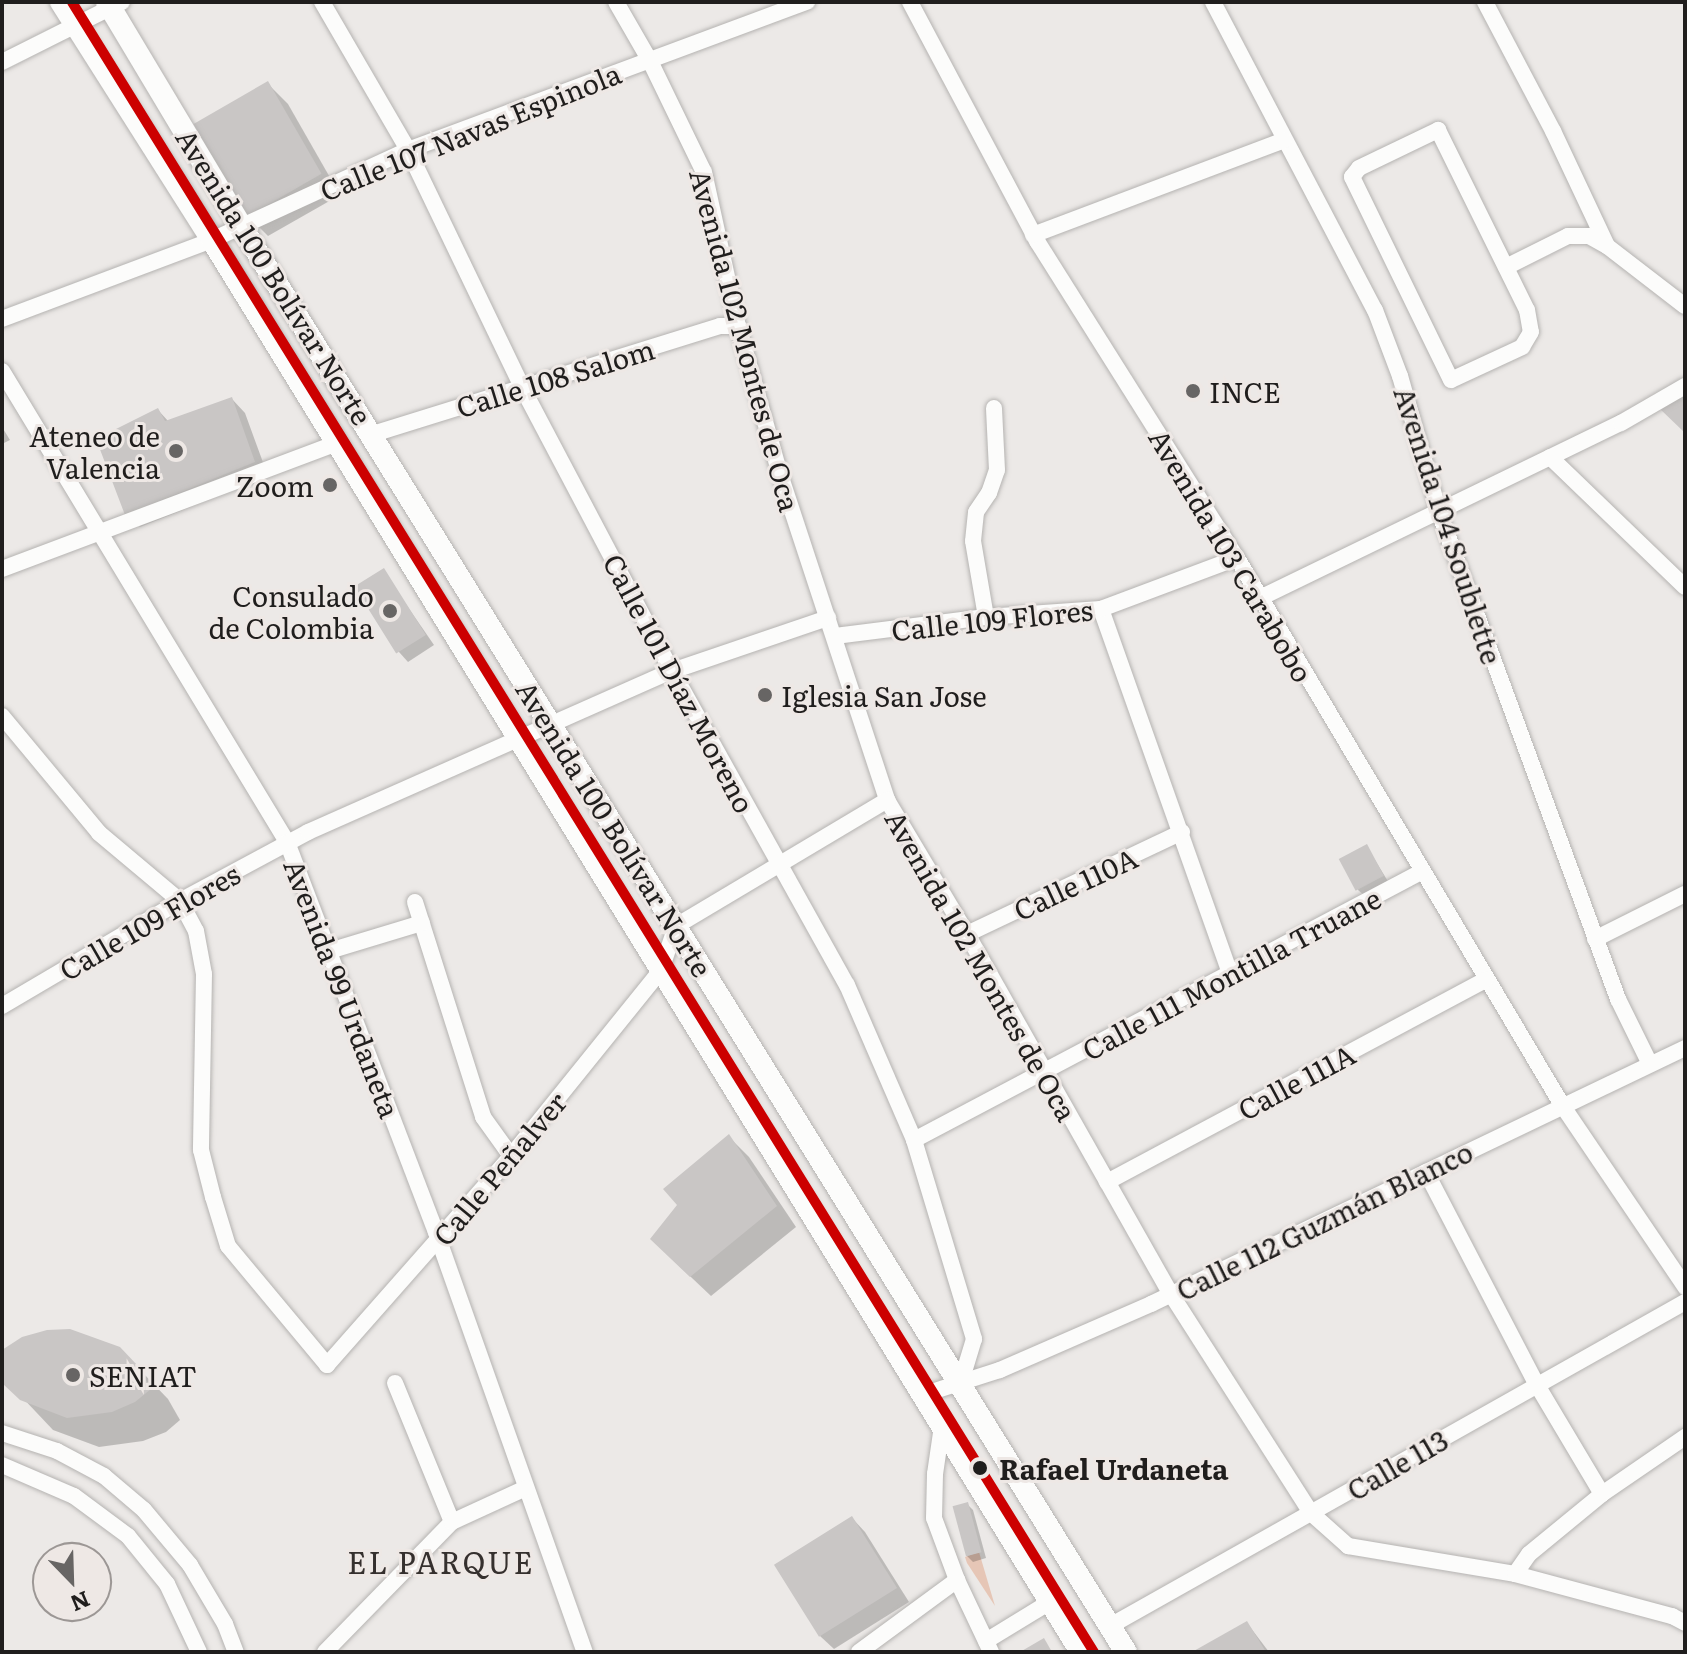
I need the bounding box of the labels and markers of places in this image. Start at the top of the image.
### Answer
place label: INCE [1209,374,1281,408]
marker: INCE [1184,382,1202,400]
place label: Ateneo de Valencia [29,418,160,484]
marker: Ateneo de Valencia [167,442,185,460]
place label: Zoom [236,468,314,502]
marker: Zoom [321,476,339,494]
place label: Consulado de Colombia [208,578,374,644]
marker: Consulado de Colombia [381,602,399,620]
place label: Iglesia San Jose [781,678,987,712]
marker: Iglesia San Jose [756,686,774,704]
place label: SENIAT [89,1358,197,1392]
marker: SENIAT [64,1366,82,1384]
place label: Rafael Urdaneta [999,1451,1228,1485]
marker: Rafael Urdaneta [968,1456,992,1480]

